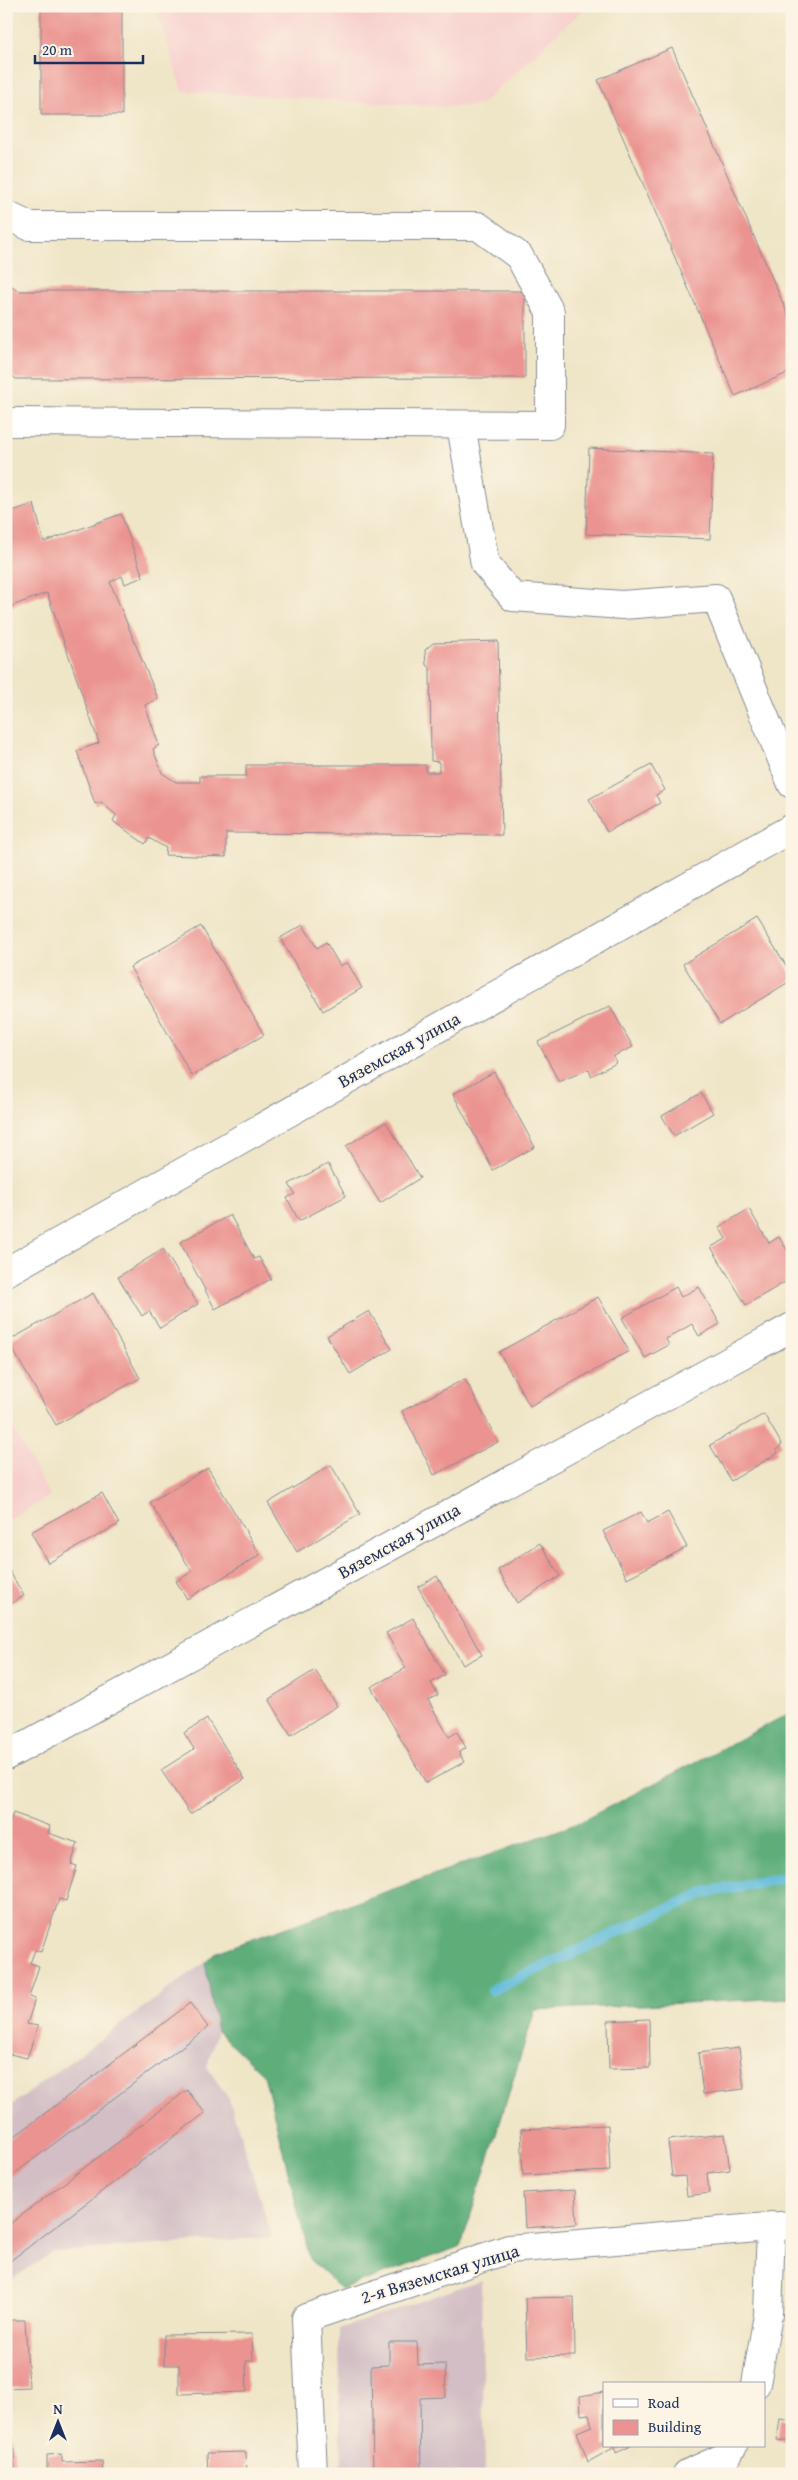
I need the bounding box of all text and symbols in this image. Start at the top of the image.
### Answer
scale bar [35,32,142,64]
text: 20 m [42,39,73,60]
street label: Вяземская улица [333,1005,465,1094]
street label: Вяземская улица [333,1496,465,1585]
street label: 2-я Вяземская улица [357,2237,523,2310]
legend [603,2382,766,2448]
text: Road [648,2392,679,2413]
north arrow [32,2398,82,2448]
text: N [53,2399,63,2419]
text: Building [648,2416,702,2437]

